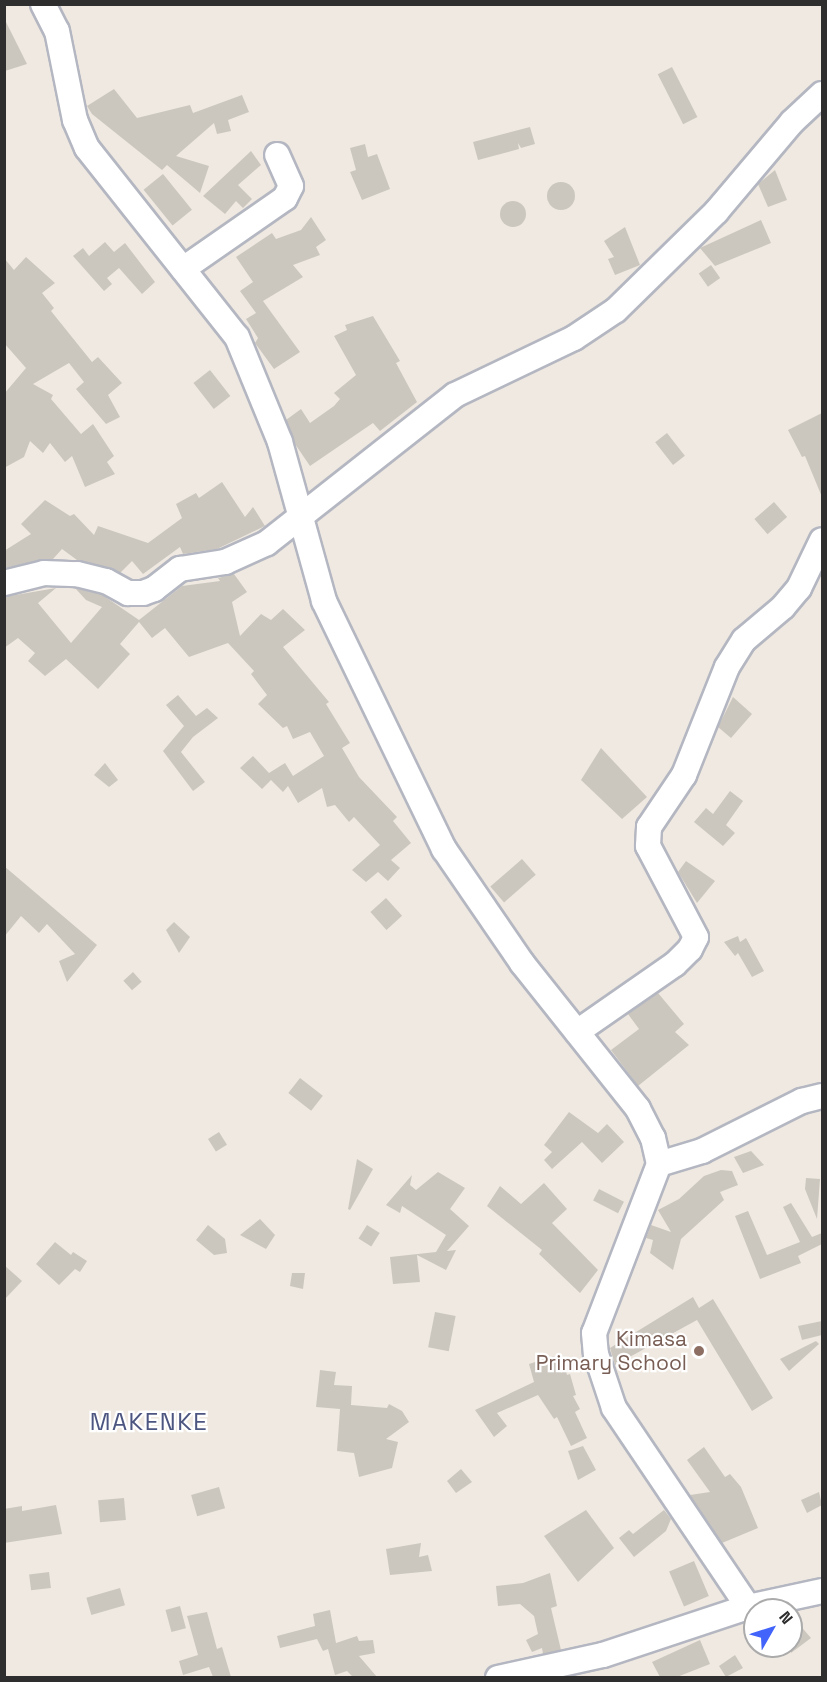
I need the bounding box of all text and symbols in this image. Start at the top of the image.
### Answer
place label: Kimasa Primary School [536,1326,687,1376]
marker: Kimasa Primary School [692,1344,706,1358]
district label: MAKENKE [90,1408,208,1436]
north arrow [743,1598,803,1658]
text: N [774,1607,797,1628]

